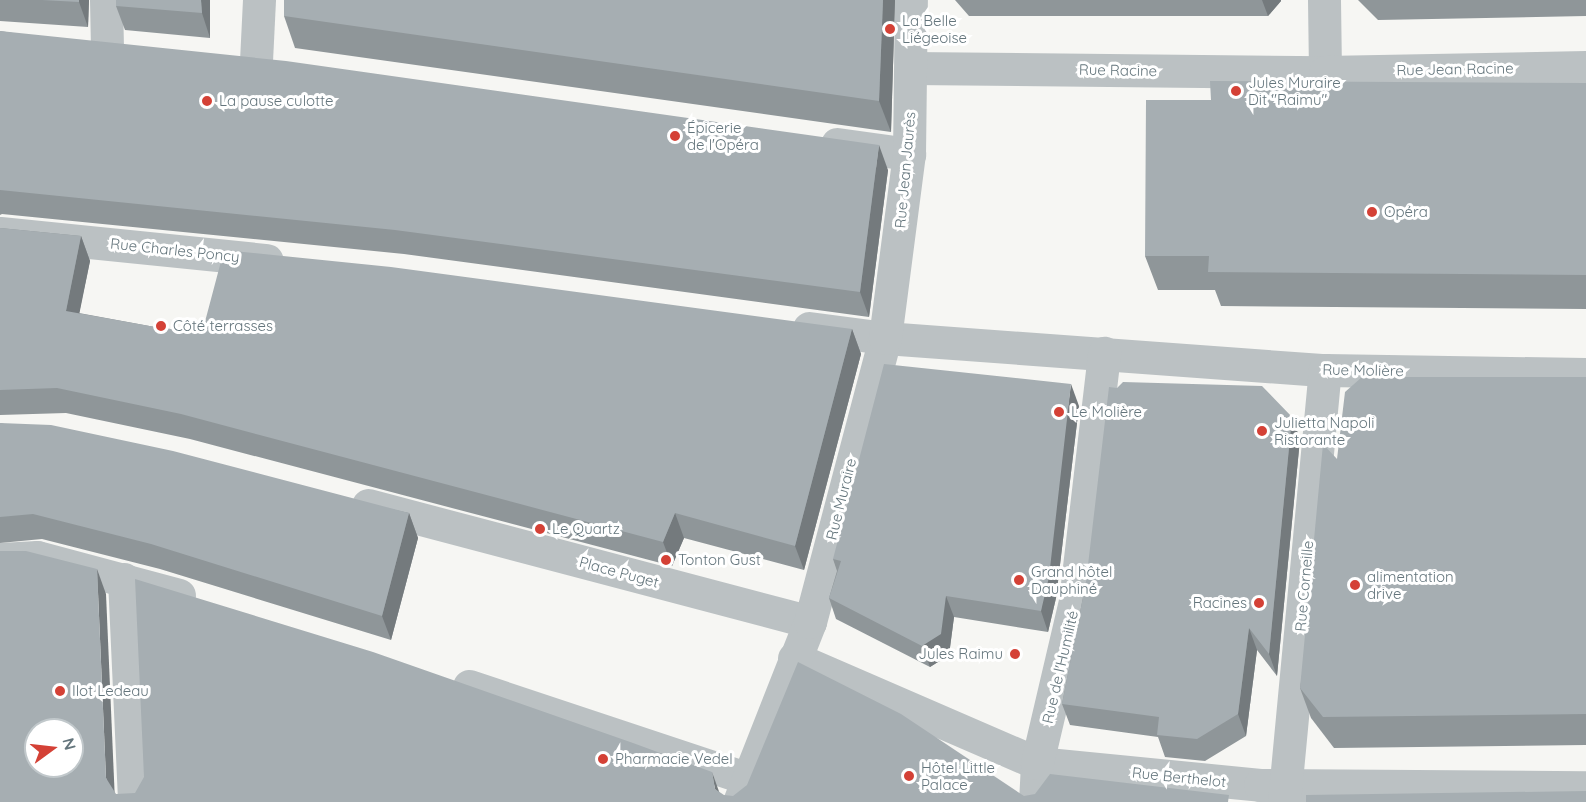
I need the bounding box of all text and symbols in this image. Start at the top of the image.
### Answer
place label: La Belle Liégeoise [902,11,967,46]
marker: La Belle Liégeoise [883,22,897,36]
street label: Rue Jean Racine [1396,59,1514,79]
street label: Rue Racine [1079,60,1157,80]
place label: Jules Muraire Dit "Raimu" [1248,73,1341,108]
marker: Jules Muraire Dit "Raimu" [1229,84,1243,98]
place label: La pause culotte [219,92,334,110]
marker: La pause culotte [200,94,214,108]
street label: Rue Jean Jaurès [891,111,919,229]
place label: Épicerie de l'Opéra [687,118,759,153]
marker: Épicerie de l'Opéra [668,129,682,143]
place label: Opéra [1384,203,1428,221]
marker: Opéra [1365,205,1379,219]
street label: Rue Charles Poncy [109,234,241,266]
place label: Côté terrasses [173,317,273,335]
marker: Côté terrasses [154,319,168,333]
street label: Rue Molière [1322,360,1404,380]
place label: Le Molière [1071,403,1142,421]
marker: Le Molière [1052,405,1066,419]
place label: Julietta Napoli Ristorante [1274,413,1374,448]
marker: Julietta Napoli Ristorante [1255,424,1269,438]
street label: Rue Muraire [822,456,860,542]
place label: Le Quartz [552,520,620,538]
marker: Le Quartz [533,522,547,536]
street label: Rue Corneille [1291,540,1317,632]
place label: Tonton Gust [678,551,761,569]
street label: Place Puget [577,553,661,591]
marker: Tonton Gust [659,553,673,567]
place label: Grand hôtel Dauphiné [1031,562,1112,597]
place label: alimentation drive [1367,567,1454,602]
marker: Grand hôtel Dauphiné [1012,573,1026,587]
marker: alimentation drive [1348,578,1362,592]
place label: Racines [1193,594,1247,612]
marker: Racines [1252,596,1266,610]
street label: Rue de l'Humilité [1038,609,1082,725]
place label: Jules Raimu [918,645,1003,663]
marker: Jules Raimu [1008,647,1022,661]
place label: Ilot Ledeau [72,682,149,700]
marker: Ilot Ledeau [53,684,67,698]
north arrow [24,718,84,778]
text: N [58,736,81,752]
place label: Pharmacie Vedel [615,750,733,768]
marker: Pharmacie Vedel [596,752,610,766]
place label: Hôtel Little Palace [921,758,995,793]
street label: Rue Berthelot [1131,763,1227,791]
marker: Hôtel Little Palace [902,769,916,783]

